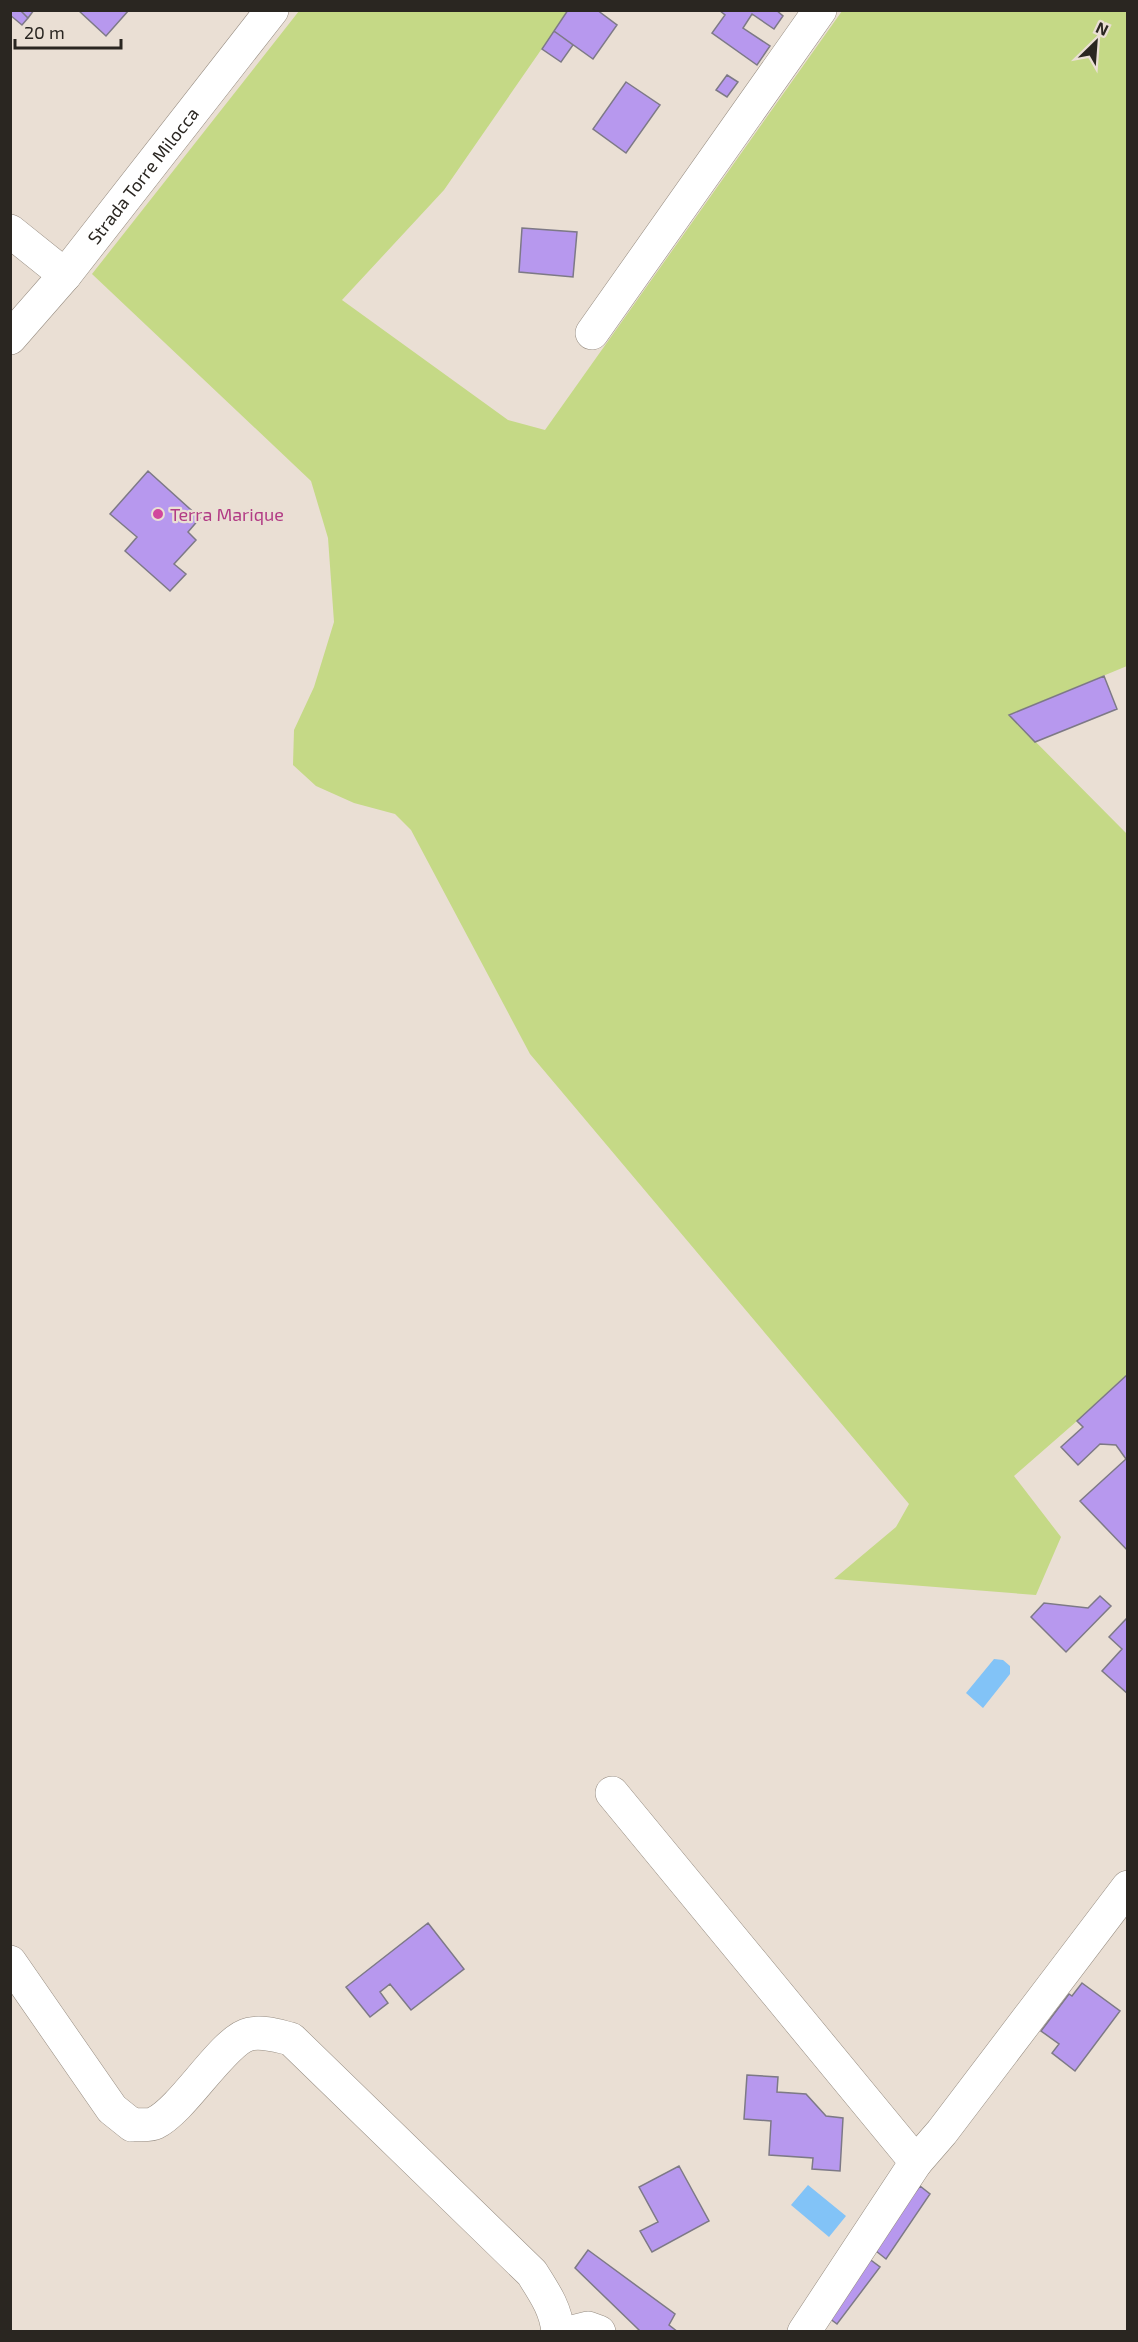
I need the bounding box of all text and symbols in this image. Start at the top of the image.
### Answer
scale bar [15,12,122,50]
north arrow [1066,12,1126,72]
text: N [1093,17,1112,39]
text: 20 m [24,21,65,43]
street label: Strada Torre Milocca [83,103,203,248]
place label: Terra Marique [170,503,284,525]
marker: Terra Marique [151,507,165,521]

